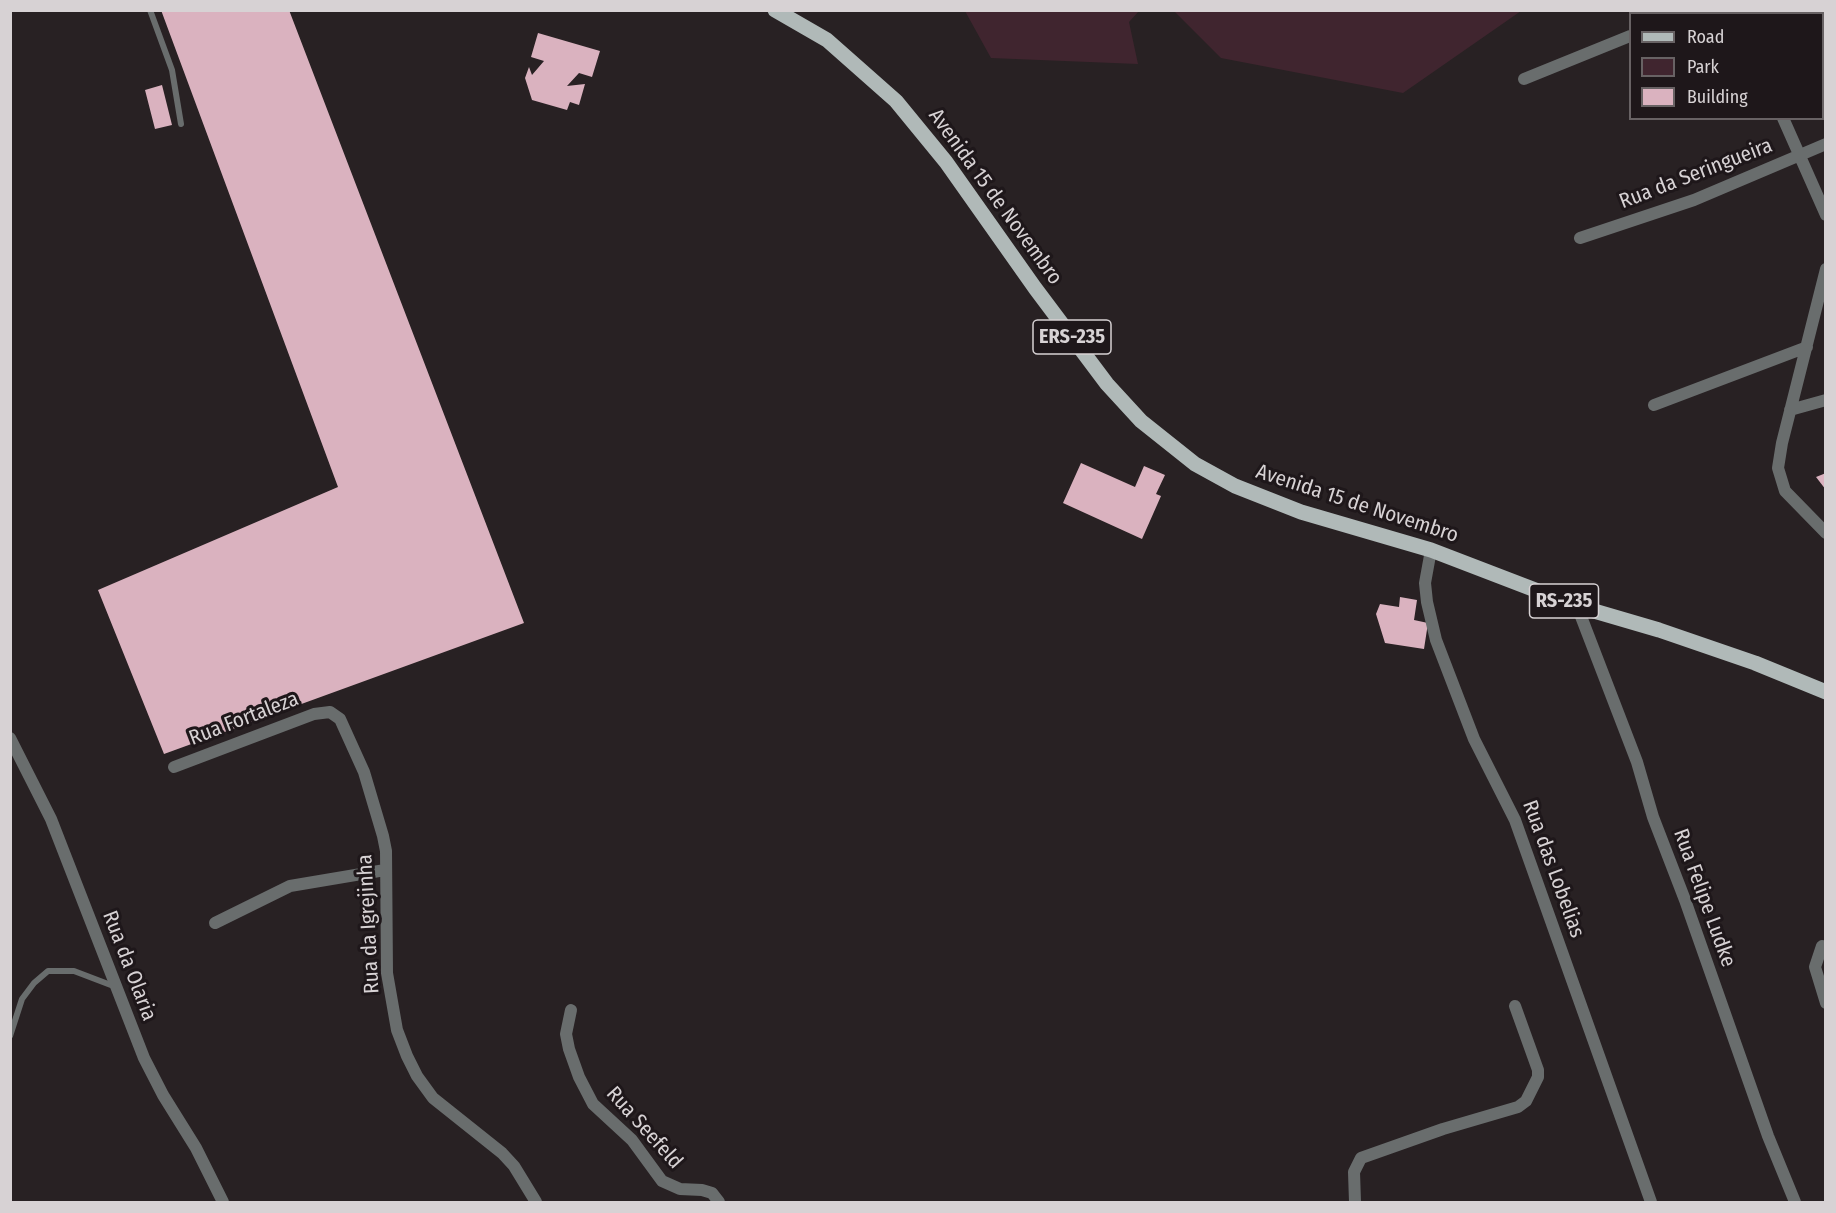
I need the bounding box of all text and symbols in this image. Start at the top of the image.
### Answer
legend [1629,12,1824,120]
text: Road [1687,26,1724,48]
text: Park [1687,56,1719,78]
text: Building [1687,86,1748,108]
street label: Avenida 15 de Novembro [923,104,1067,290]
street label: Rua da Seringueira [1616,133,1776,215]
road number: ERS-235 [1033,320,1111,354]
street label: Avenida 15 de Novembro [1253,459,1461,549]
road number: RS-235 [1530,584,1598,618]
street label: Rua Fortaleza [186,687,302,751]
street label: Rua das Lobelias [1516,797,1590,941]
street label: Rua Felipe Ludke [1667,826,1741,970]
street label: Rua da Igrejinha [353,854,385,994]
street label: Rua da Olaria [96,907,162,1025]
street label: Rua Seefeld [600,1082,688,1174]

